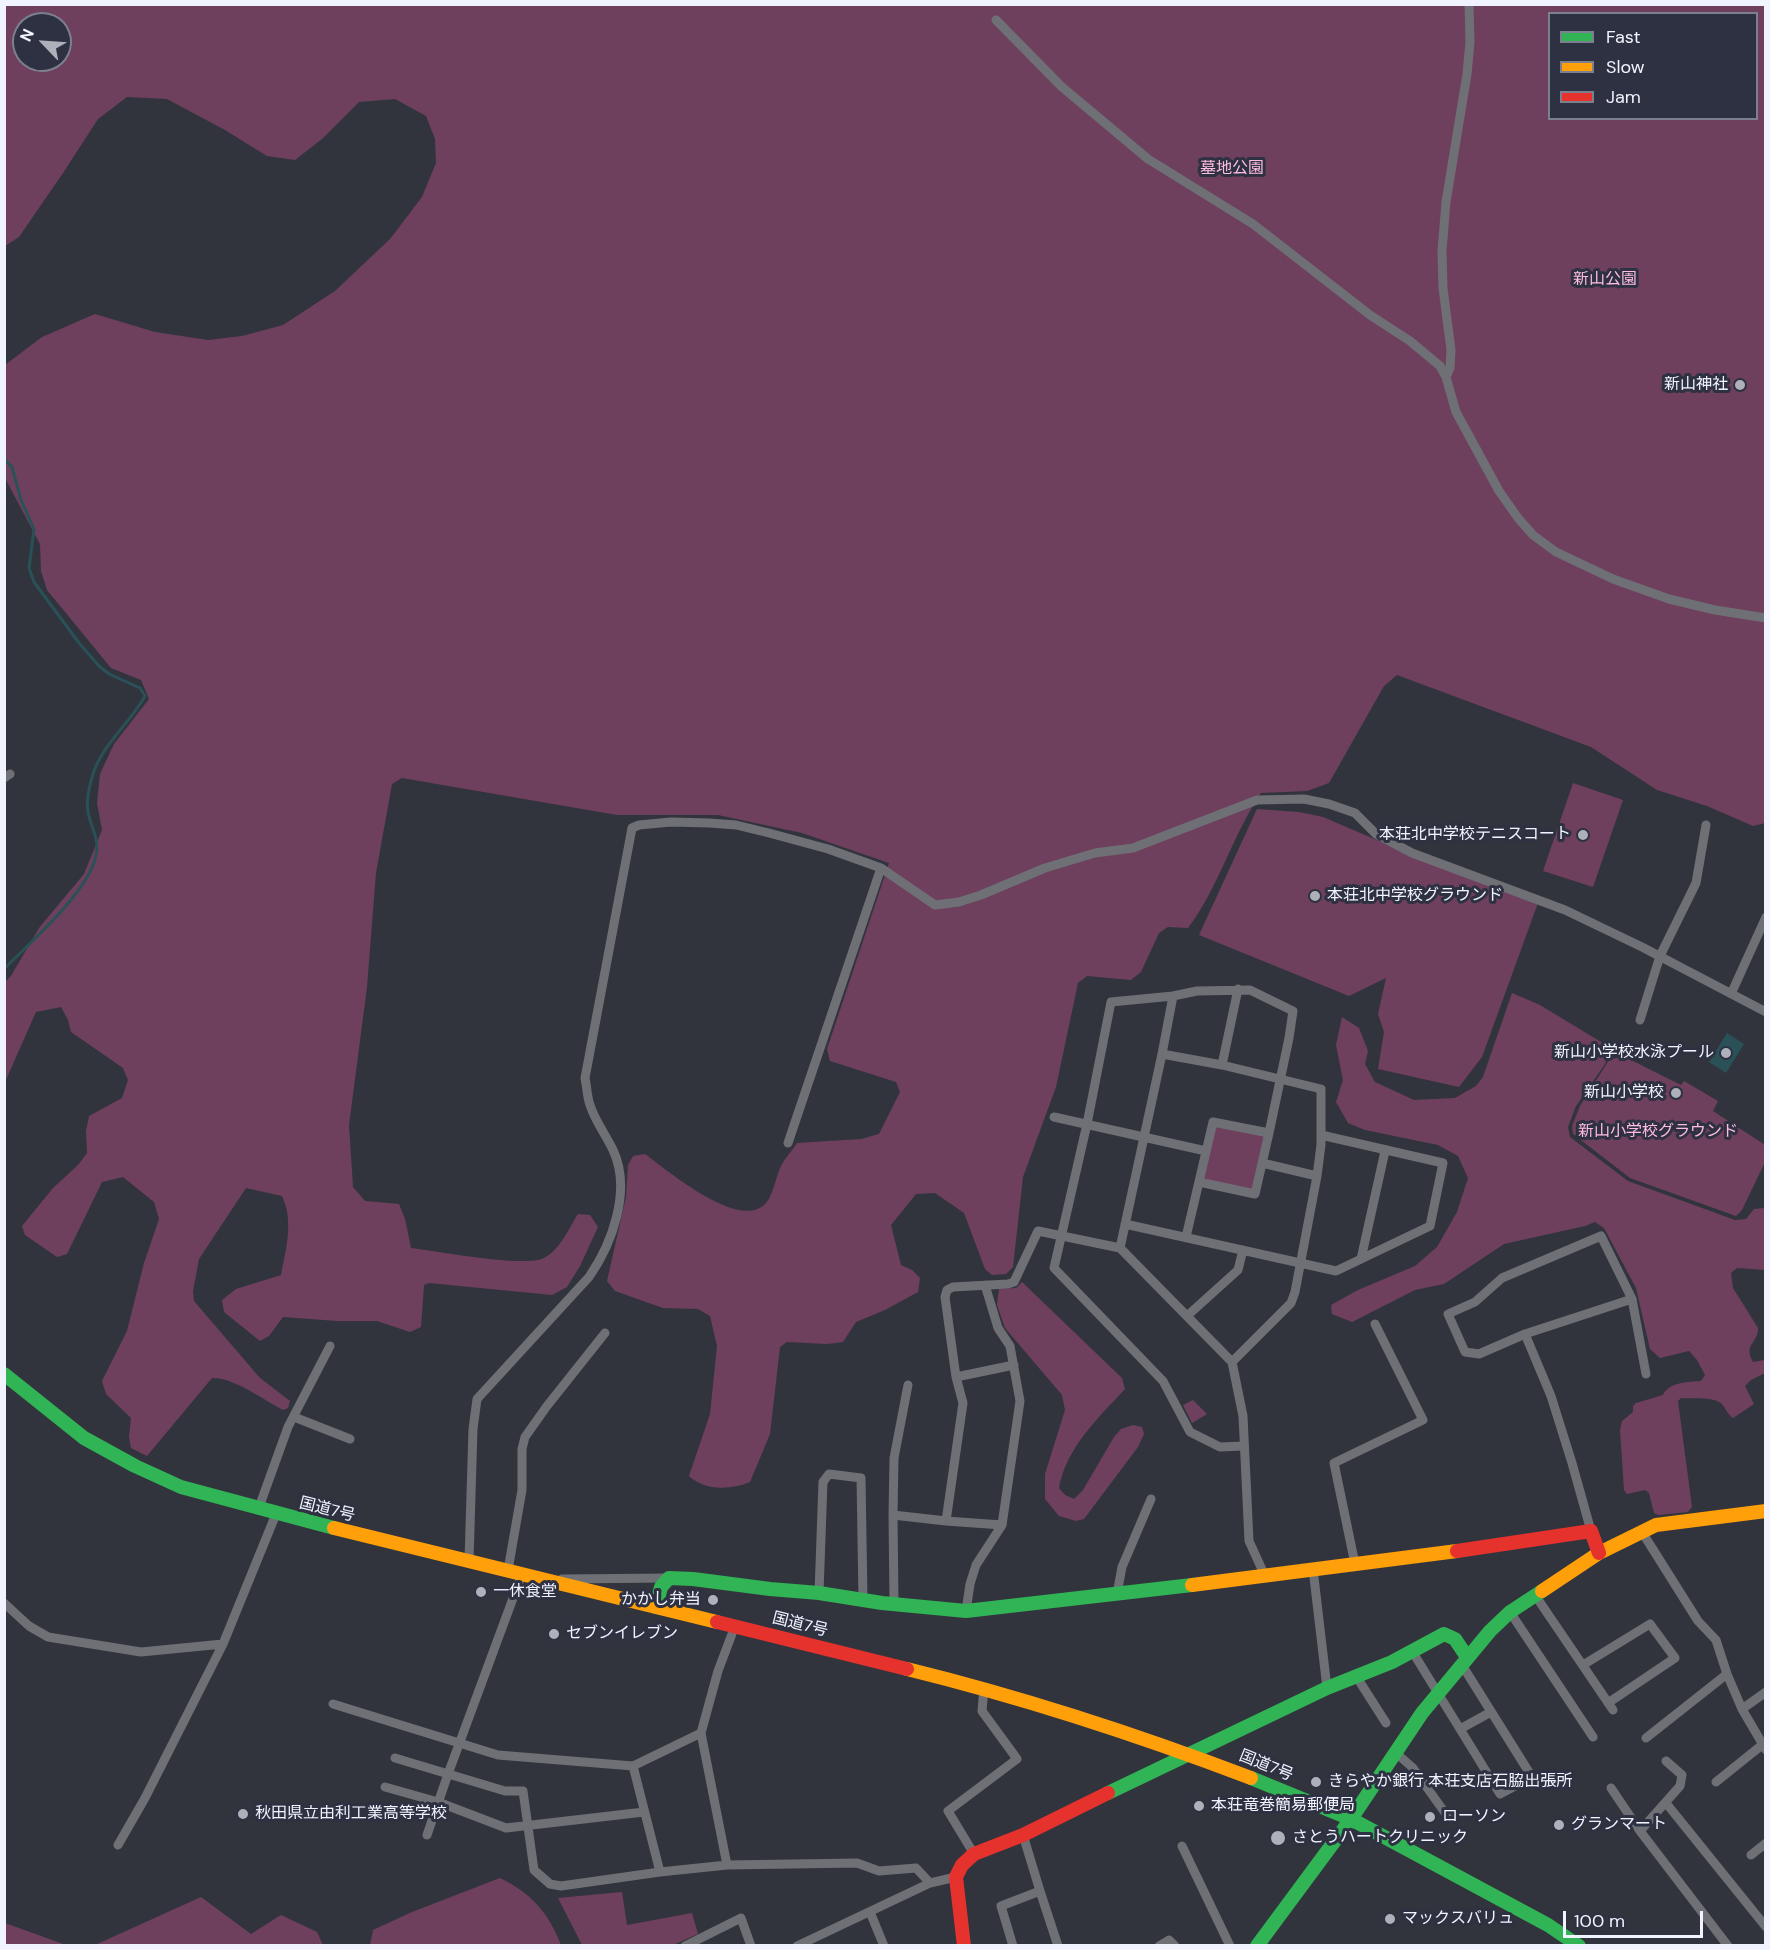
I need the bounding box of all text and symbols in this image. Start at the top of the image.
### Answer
north arrow [12,12,72,72]
legend [1548,12,1758,120]
text: N [15,25,39,45]
text: Fast [1606,25,1641,49]
text: Slow [1606,55,1645,79]
text: Jam [1606,85,1641,109]
park label: 墓地公園 [1200,159,1264,179]
park label: 新山公園 [1573,270,1637,290]
place label: 新山神社 [1664,375,1728,395]
marker: 新山神社 [1733,378,1747,392]
place label: 本荘北中学校テニスコート [1379,825,1571,845]
marker: 本荘北中学校テニスコート [1576,828,1590,842]
place label: 本荘北中学校グラウンド [1327,886,1503,906]
marker: 本荘北中学校グラウンド [1308,889,1322,903]
place label: 新山小学校水泳プール [1554,1043,1714,1063]
marker: 新山小学校水泳プール [1719,1046,1733,1060]
place label: 新山小学校 [1584,1083,1664,1103]
marker: 新山小学校 [1669,1086,1683,1100]
park label: 新山小学校グラウンド [1578,1122,1738,1142]
street label: 国道7号 [297,1494,357,1526]
place label: 一休食堂 [493,1582,557,1602]
marker: 一休食堂 [474,1585,488,1599]
place label: かかし弁当 [621,1590,701,1610]
marker: かかし弁当 [706,1593,720,1607]
street label: 国道7号 [770,1609,830,1641]
place label: セブンイレブン [566,1624,678,1644]
marker: セブンイレブン [547,1627,561,1641]
street label: 国道7号 [1236,1747,1296,1785]
place label: きらやか銀行 本荘支店石脇出張所 [1328,1772,1572,1792]
marker: きらやか銀行 本荘支店石脇出張所 [1309,1775,1323,1789]
place label: 本荘竜巻簡易郵便局 [1211,1796,1355,1816]
marker: 本荘竜巻簡易郵便局 [1192,1799,1206,1813]
place label: 秋田県立由利工業高等学校 [255,1804,447,1824]
marker: 秋田県立由利工業高等学校 [236,1807,250,1821]
place label: ローソン [1442,1807,1506,1827]
marker: ローソン [1423,1810,1437,1824]
place label: グランマート [1571,1815,1667,1835]
marker: グランマート [1552,1818,1566,1832]
place label: さとうハートクリニック [1292,1828,1468,1848]
marker: さとうハートクリニック [1269,1829,1287,1847]
scale bar [1566,1899,1706,1937]
place label: マックスバリュ [1402,1909,1514,1929]
text: 100 m [1574,1909,1625,1933]
marker: マックスバリュ [1383,1912,1397,1926]

